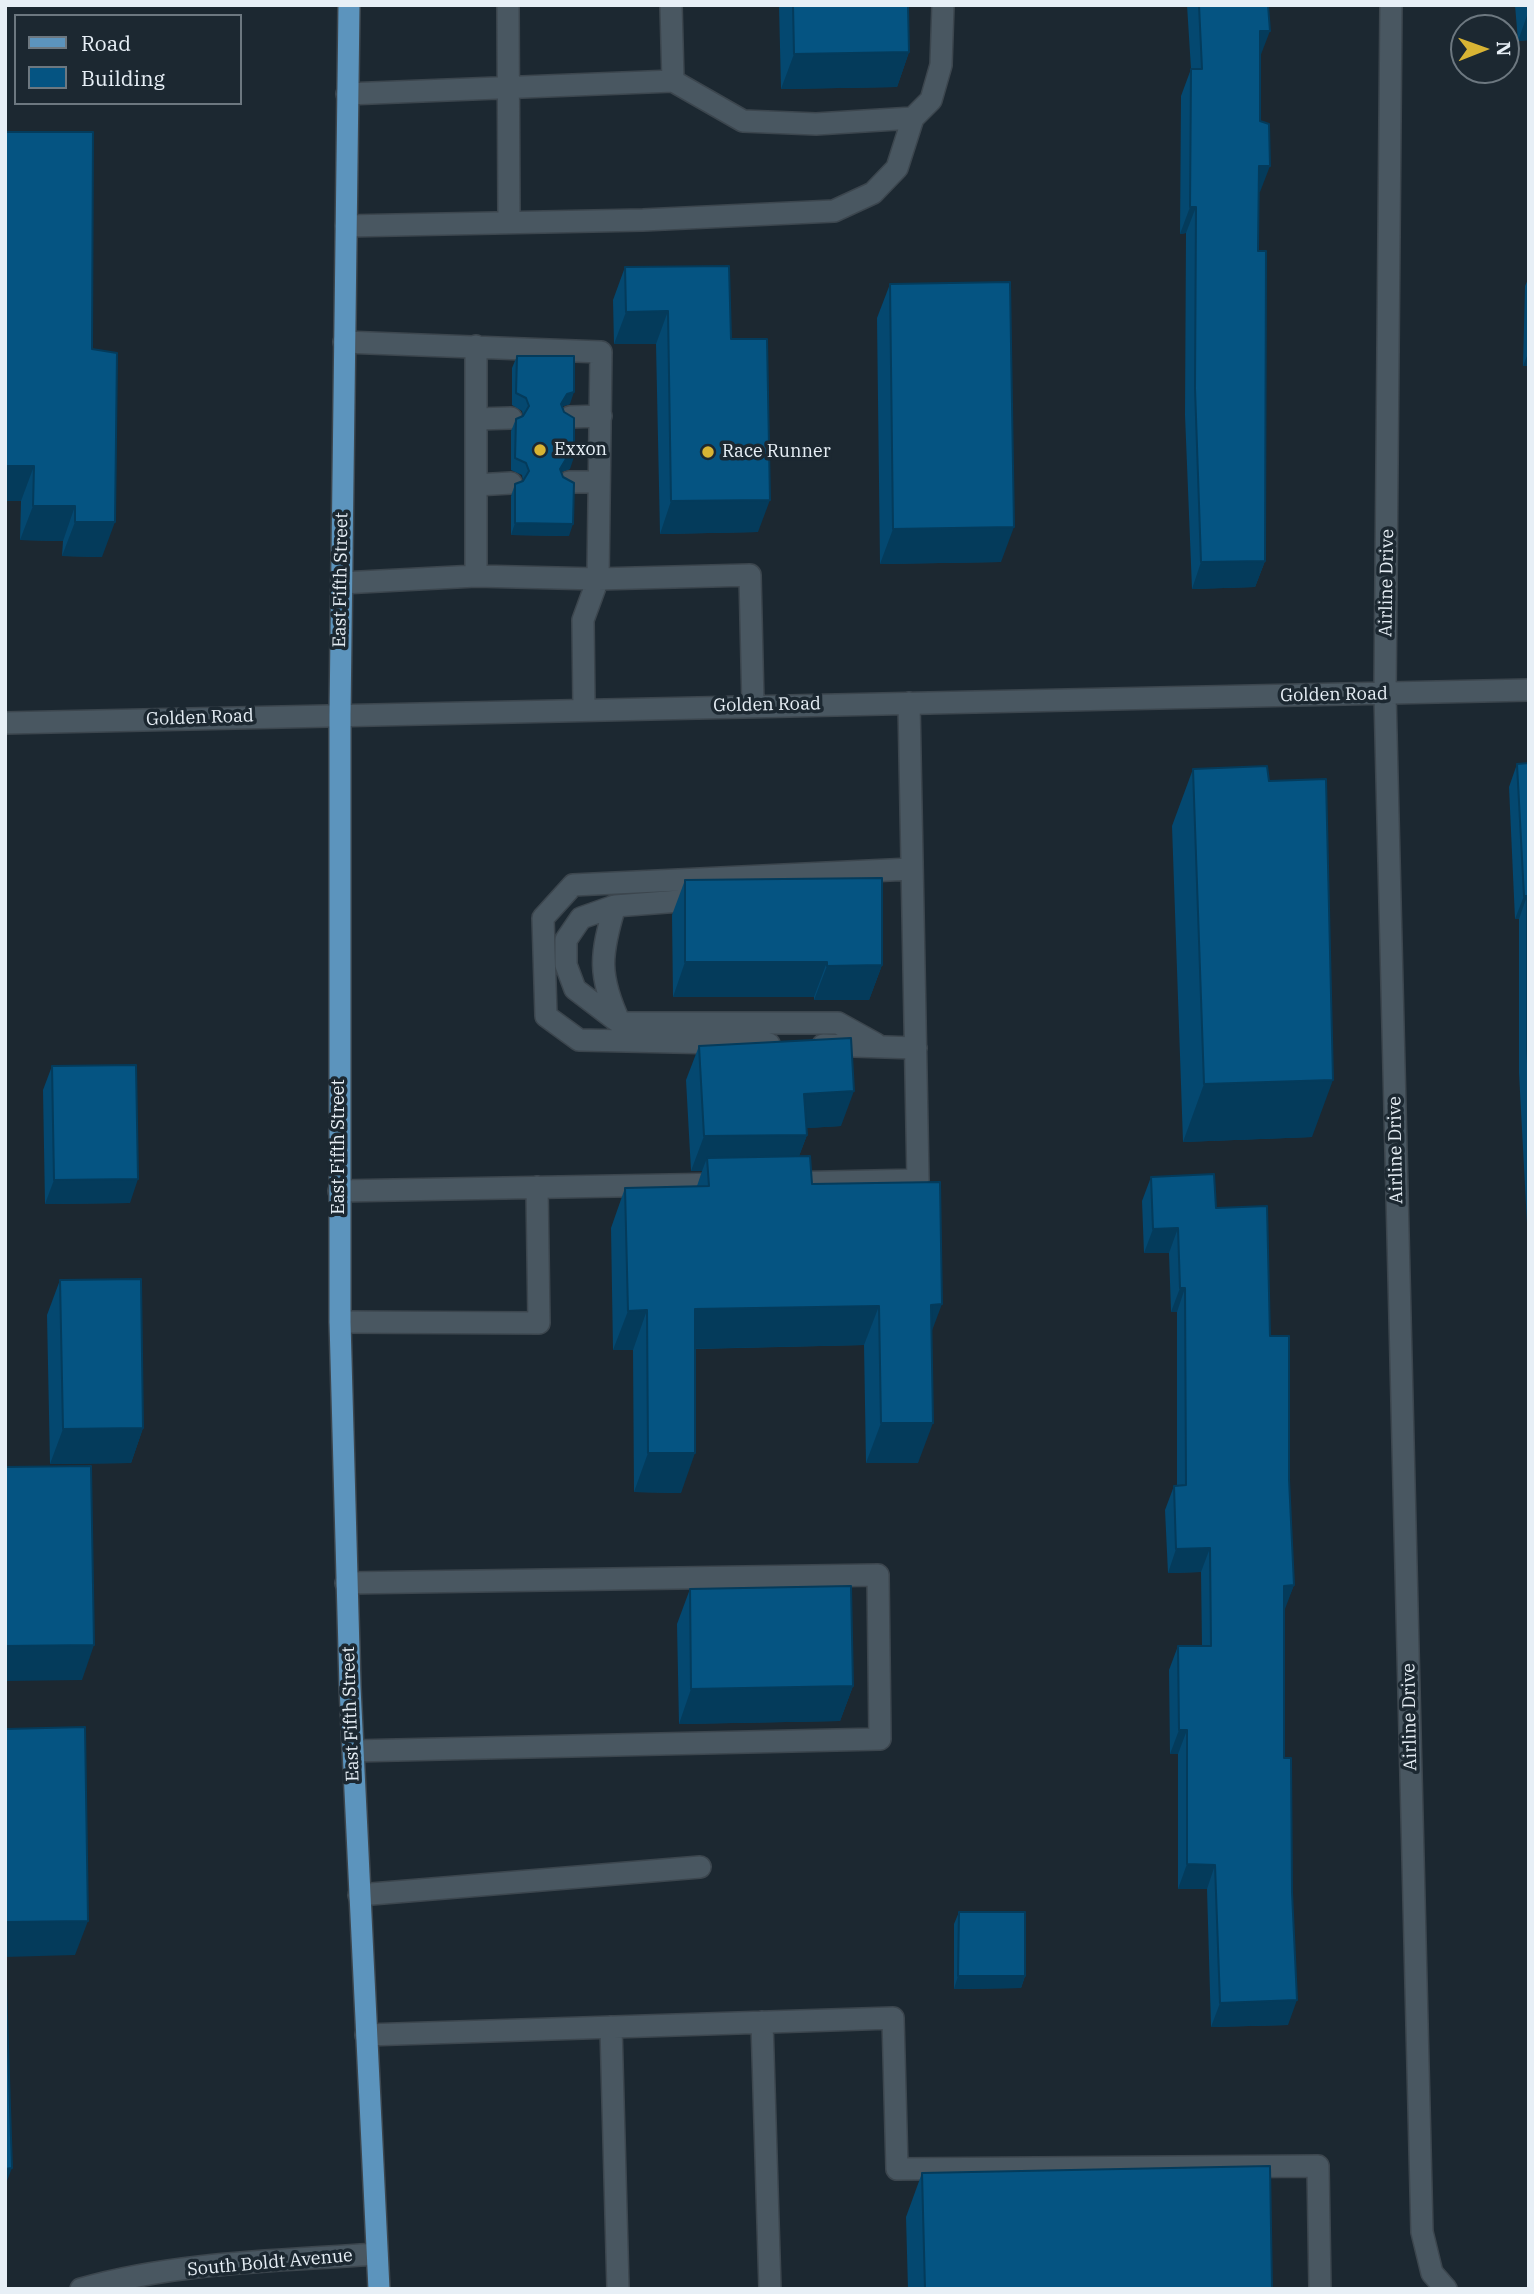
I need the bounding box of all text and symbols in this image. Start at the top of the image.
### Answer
legend [14,14,242,105]
north arrow [1450,14,1520,84]
text: Road [81,29,131,57]
text: N [1492,41,1516,56]
text: Building [81,64,165,92]
place label: Exxon [554,439,607,461]
place label: Race Runner [722,441,831,463]
marker: Exxon [532,442,548,458]
marker: Race Runner [700,444,716,460]
street label: East Fifth Street [329,512,353,648]
street label: Airline Drive [1375,529,1399,637]
street label: Golden Road [1280,683,1388,707]
street label: Golden Road [713,693,821,717]
street label: Golden Road [146,705,254,731]
street label: East Fifth Street [328,1079,350,1215]
street label: Airline Drive [1384,1096,1408,1204]
street label: East Fifth Street [338,1646,364,1782]
street label: Airline Drive [1398,1663,1422,1771]
street label: South Boldt Avenue [186,2245,354,2281]

